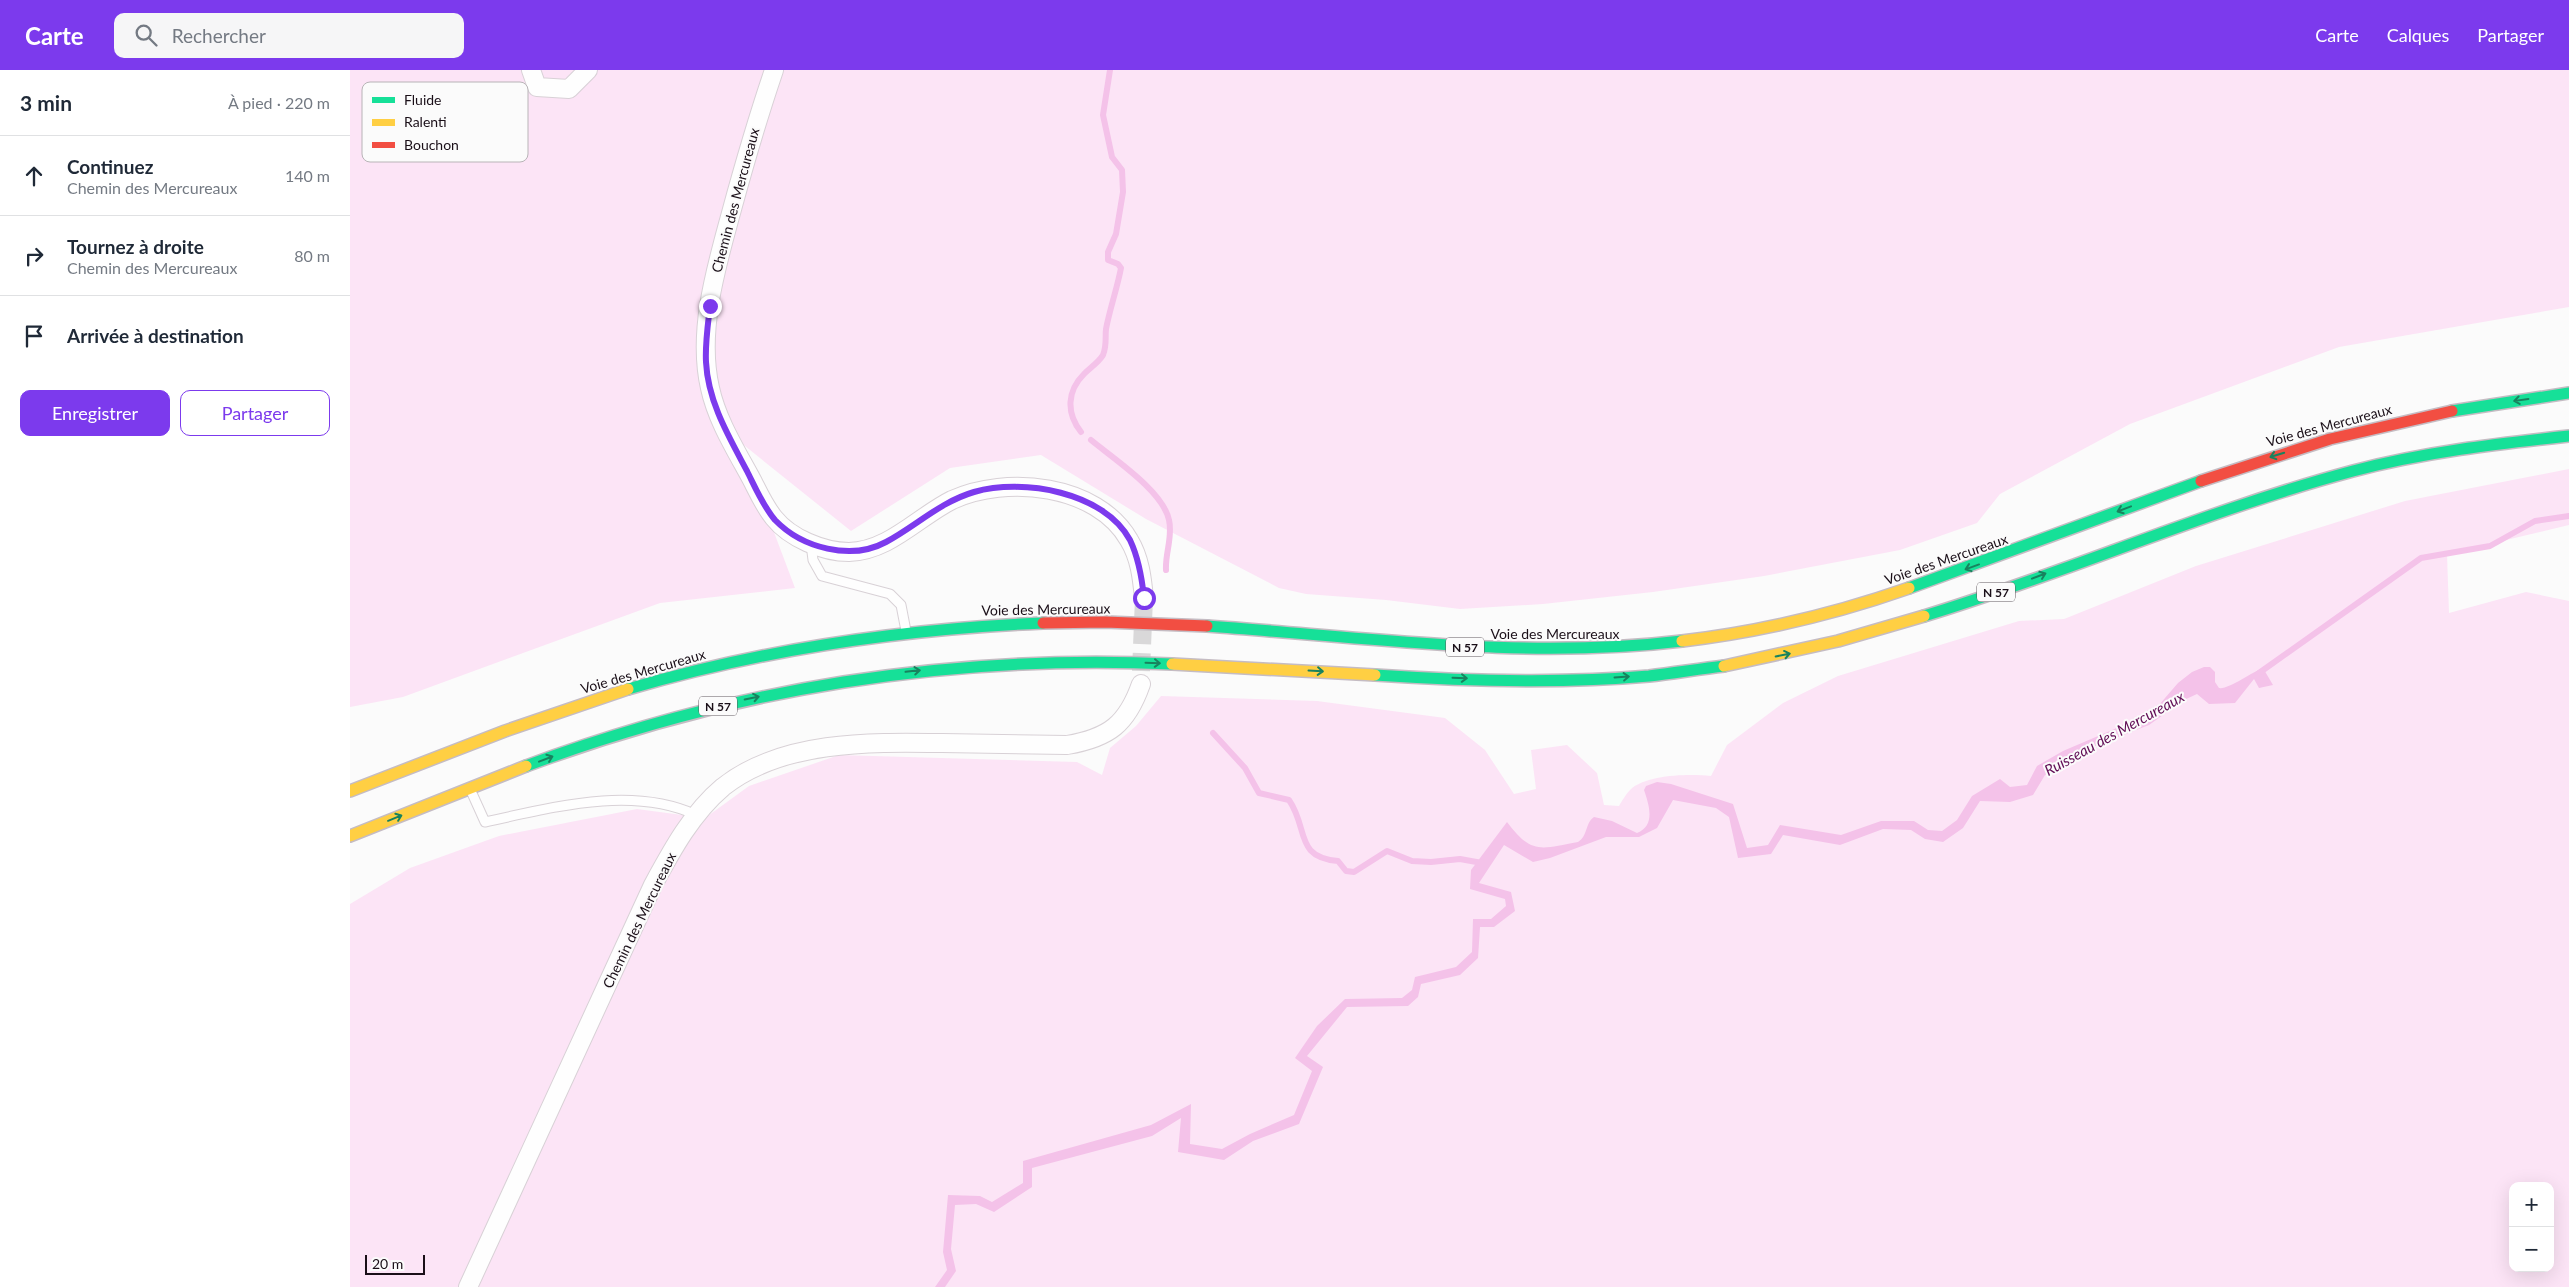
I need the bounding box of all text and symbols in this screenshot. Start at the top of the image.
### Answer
search box [114,13,464,58]
text: Carte [25,21,84,50]
icon: search [132,21,160,49]
text: Rechercher [172,24,266,47]
text: Carte [2315,24,2359,46]
text: Calques [2387,24,2449,46]
text: Partager [2477,24,2544,46]
legend [362,82,528,162]
text: 3 min [20,90,72,115]
text: Fluide [404,91,442,108]
text: À pied · 220 m [228,93,330,112]
text: Ralenti [404,113,447,130]
street label: Chemin des Mercureaux [707,126,763,274]
text: Bouchon [404,136,459,153]
text: Continuez [67,155,153,178]
icon: ahead [20,162,48,190]
text: 140 m [285,166,330,185]
text: Chemin des Mercureaux [67,178,237,197]
text: Tournez à droite [67,235,204,258]
icon: right [20,242,48,270]
text: 80 m [294,246,330,265]
text: Chemin des Mercureaux [67,258,237,277]
route end [699,295,722,318]
icon: arrive [20,322,48,350]
text: Arrivée à destination [67,324,244,347]
button: Enregistrer [20,390,170,436]
button: Partager [180,390,330,436]
one-way arrow [2513,395,2529,405]
street label: Voie des Mercureaux [2264,400,2394,450]
one-way arrow [2269,450,2285,460]
one-way arrow [2117,505,2132,514]
street label: Voie des Mercureaux [1882,530,2010,588]
one-way arrow [1965,563,1980,572]
one-way arrow [2030,571,2046,580]
road number: N 57 [1977,582,2015,602]
route start [1133,587,1156,610]
street label: Voie des Mercureaux [981,599,1111,619]
street label: Voie des Mercureaux [1491,625,1620,642]
road number: N 57 [1446,638,1484,656]
street label: Voie des Mercureaux [579,645,707,697]
one-way arrow [1775,650,1791,659]
one-way arrow [1145,659,1161,668]
one-way arrow [904,666,920,676]
one-way arrow [1307,667,1323,676]
one-way arrow [1614,673,1630,682]
one-way arrow [1452,674,1468,683]
water label: Ruisseau des Mercureaux [2041,687,2187,779]
one-way arrow [744,692,760,702]
road number: N 57 [699,696,737,716]
one-way arrow [538,754,554,763]
one-way arrow [387,813,402,822]
street label: Chemin des Mercureaux [599,849,679,991]
map controls [2509,1182,2554,1272]
button: + [2509,1182,2554,1227]
button: − [2509,1227,2554,1272]
scale bar [365,1252,425,1275]
text: 20 m [372,1255,403,1272]

